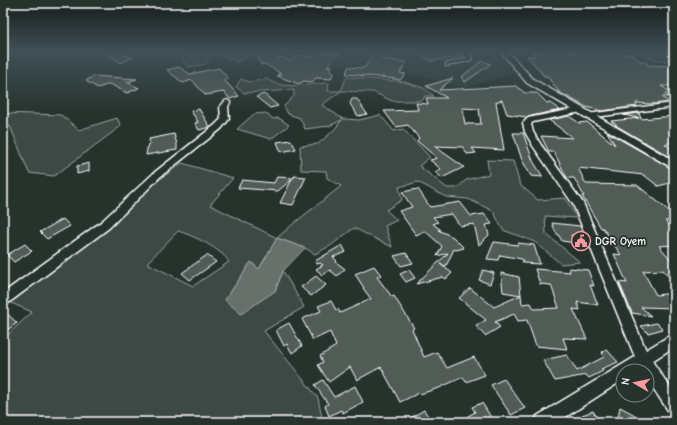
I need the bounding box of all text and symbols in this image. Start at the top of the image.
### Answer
public building icon: DGR Oyem [570,230,592,252]
place label: DGR Oyem [595,235,646,248]
north arrow [615,363,655,403]
text: N [619,377,633,386]

